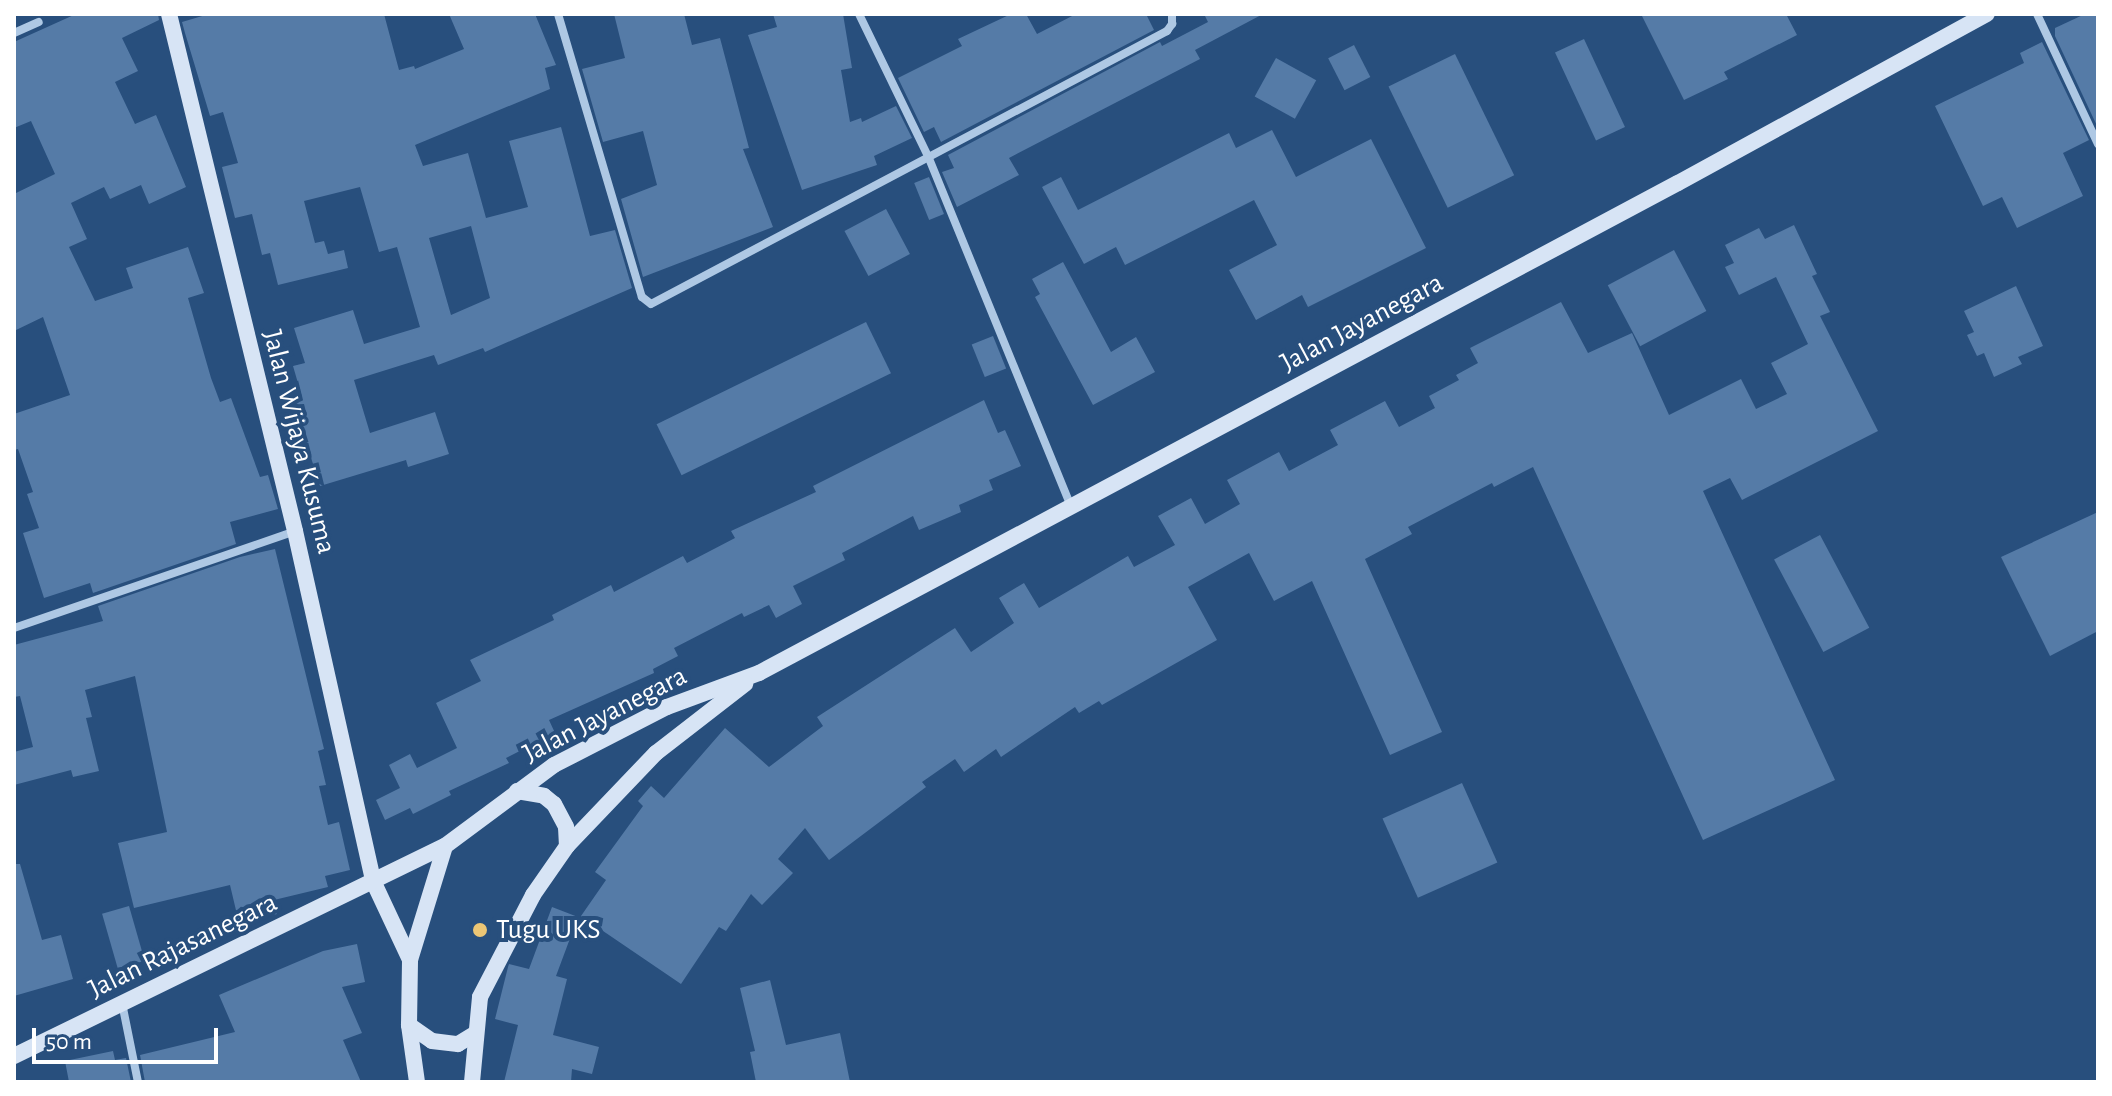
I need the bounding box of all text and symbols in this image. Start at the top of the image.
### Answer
street label: Jalan Jayanegara [1275,266,1449,380]
street label: Jalan Wijaya Kusuma [255,327,343,557]
street label: Jalan Jayanegara [518,659,692,771]
street label: Jalan Rajasanegara [83,886,283,1006]
place label: Tugu UKS [496,913,601,947]
marker: Tugu UKS [471,921,489,939]
scale bar [36,1012,222,1062]
text: 50 m [46,1030,92,1054]

